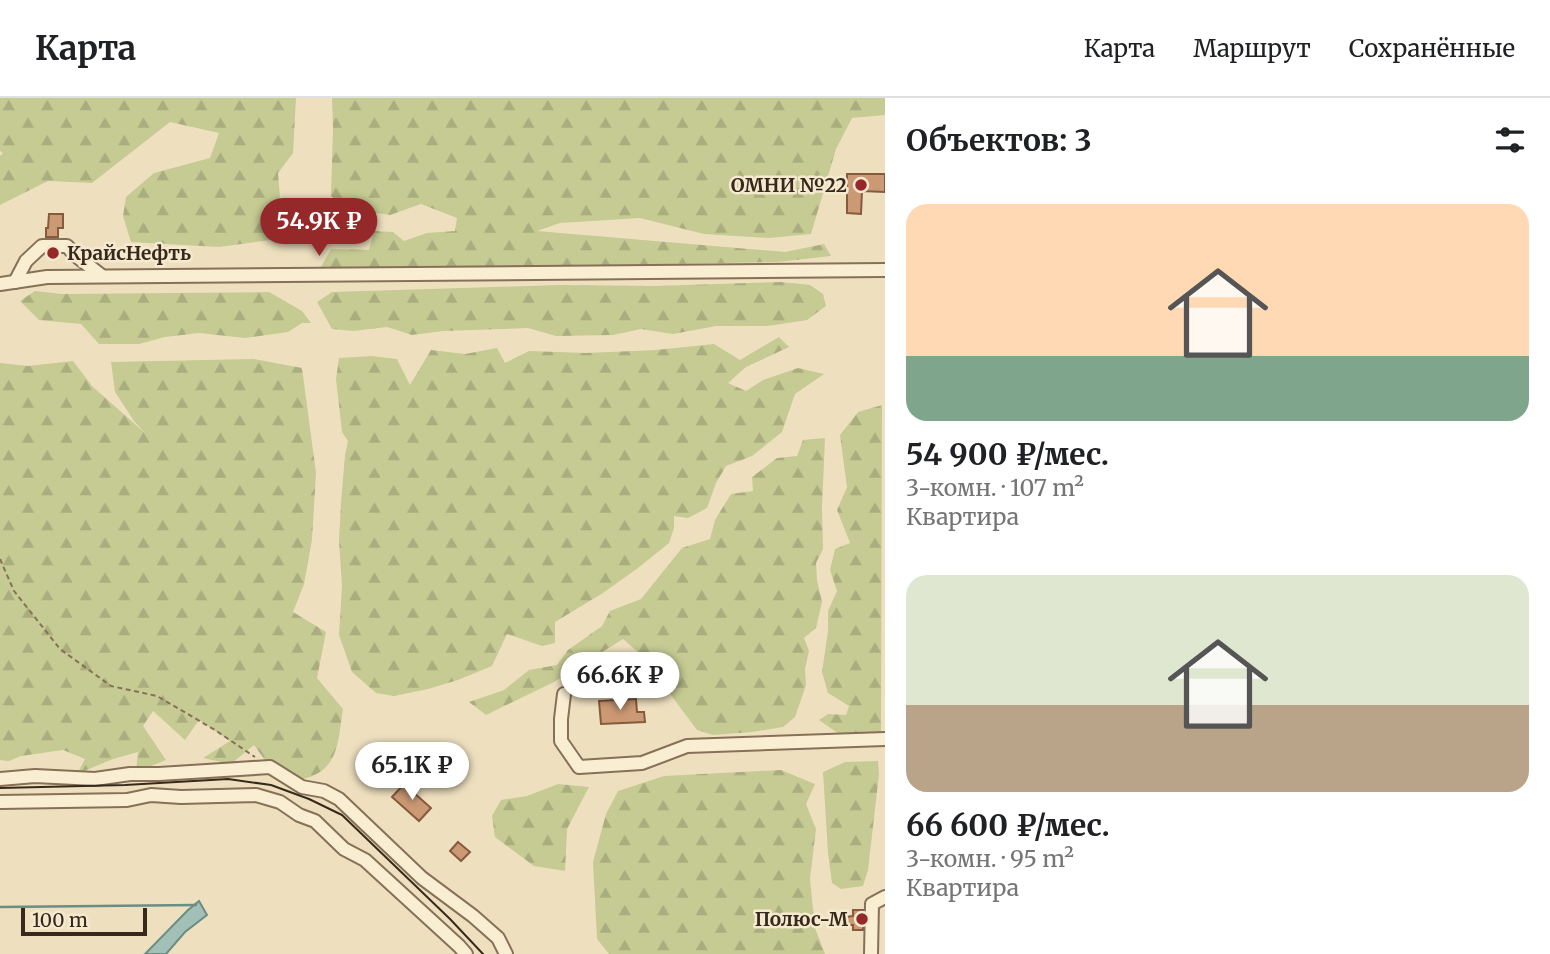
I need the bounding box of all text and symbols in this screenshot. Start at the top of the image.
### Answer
text: Карта [35,28,136,69]
text: Карта [1084,33,1155,64]
text: Маршрут [1193,33,1311,64]
text: Сохранённые [1349,33,1515,64]
text: Объектов: 3 [906,121,1092,159]
icon: filters [1491,121,1529,159]
place label: ОМНИ №22 [731,173,847,197]
marker: ОМНИ №22 [853,177,869,193]
pin: 54.9K ₽ [254,198,384,258]
text: 54.9K ₽ [276,206,362,235]
place label: КрайсНефть [67,241,191,265]
marker: КрайсНефть [45,245,61,261]
icon: home [1155,250,1281,376]
text: 54 900 ₽/мес. [906,435,1109,473]
text: 3-комн. · 107 m² [906,473,1084,502]
text: Квартира [906,502,1019,531]
icon: home [1155,621,1281,747]
pin: 66.6K ₽ [555,652,685,712]
text: 66.6K ₽ [576,660,664,689]
pin: 65.1K ₽ [347,742,477,802]
text: 65.1K ₽ [371,750,453,779]
text: 66 600 ₽/мес. [906,806,1110,844]
text: 3-комн. · 95 m² [906,844,1074,873]
text: Квартира [906,873,1019,902]
scale bar [21,905,147,937]
place label: Полюс-М [755,907,849,931]
text: 100 m [32,908,88,932]
marker: Полюс-М [854,911,870,927]

